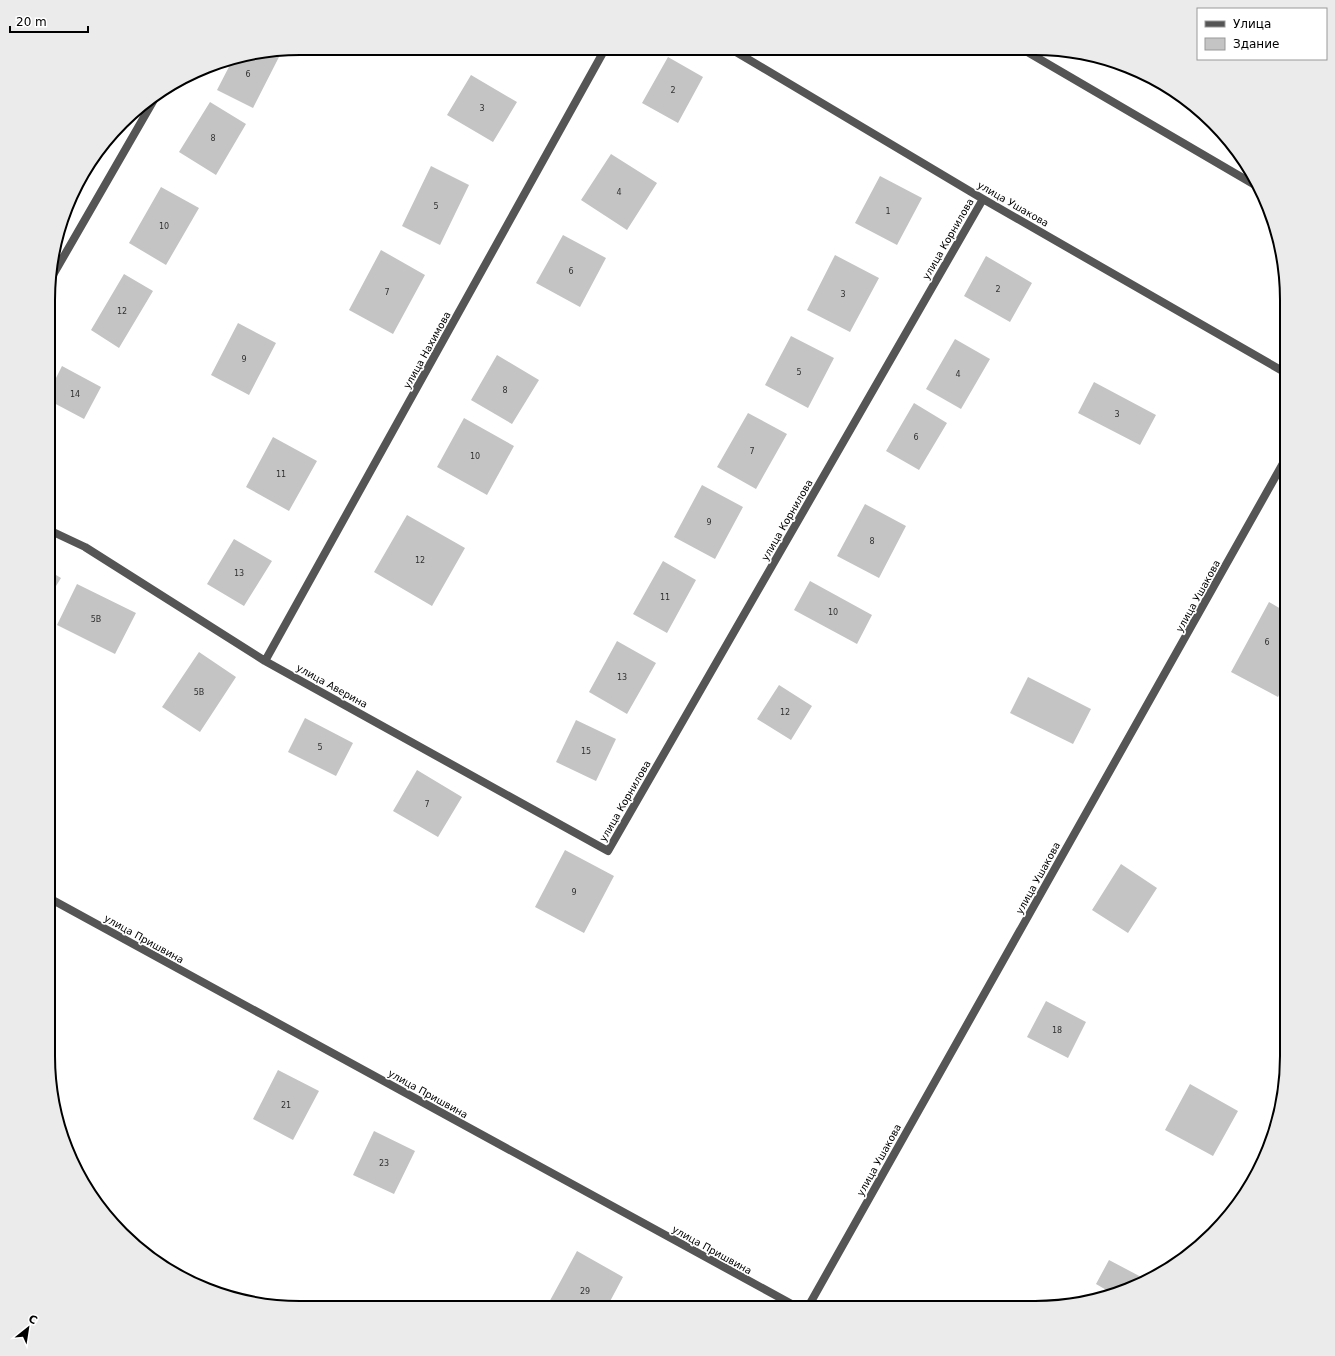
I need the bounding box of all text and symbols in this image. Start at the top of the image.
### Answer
scale bar [10,8,88,34]
legend [1197,8,1327,60]
text: 20 m [16,15,47,29]
text: Улица [1233,17,1271,31]
text: Здание [1233,37,1279,51]
house number: 6 [245,70,251,79]
house number: 2 [670,86,676,95]
house number: 3 [479,104,485,113]
house number: 8 [210,134,216,143]
street label: улица Ушакова [975,179,1051,229]
house number: 4 [616,188,622,197]
street label: улица Корнилова [920,196,976,282]
house number: 5 [433,202,439,211]
house number: 1 [885,207,891,216]
house number: 10 [159,222,169,231]
house number: 6 [568,267,574,276]
house number: 2 [995,285,1001,294]
house number: 7 [384,288,390,297]
house number: 3 [840,290,846,299]
house number: 12 [117,307,127,316]
street label: улица Нахимова [401,309,453,391]
house number: 9 [241,355,247,364]
house number: 5 [796,368,802,377]
house number: 4 [955,370,961,379]
house number: 8 [502,386,508,395]
house number: 14 [70,390,80,399]
house number: 3 [1114,410,1120,419]
house number: 6 [913,433,919,442]
house number: 7 [749,447,755,456]
house number: 10 [470,452,480,461]
house number: 11 [276,470,286,479]
street label: улица Корнилова [759,477,815,563]
house number: 9 [706,518,712,527]
house number: 8 [869,537,875,546]
house number: 12 [415,556,425,565]
street label: улица Ушакова [1174,558,1222,634]
house number: 13 [234,569,244,578]
house number: 11 [660,593,670,602]
house number: 10 [828,608,838,617]
house number: 5В [91,615,101,624]
house number: 6 [1264,638,1270,647]
street label: улица Аверина [295,662,369,710]
house number: 13 [617,673,627,682]
house number: 5В [194,688,204,697]
house number: 12 [780,708,790,717]
house number: 5 [317,743,323,752]
house number: 15 [581,747,591,756]
street label: улица Корнилова [597,758,653,844]
house number: 7 [424,800,430,809]
street label: улица Ушакова [1014,840,1062,916]
house number: 9 [571,888,577,897]
street label: улица Пришвина [102,912,186,966]
house number: 18 [1052,1026,1062,1035]
street label: улица Пришвина [386,1067,470,1121]
house number: 21 [281,1101,291,1110]
street label: улица Ушакова [855,1122,903,1198]
house number: 23 [379,1159,389,1168]
street label: улица Пришвина [670,1223,754,1277]
house number: 29 [580,1287,590,1296]
north arrow [8,1308,48,1348]
text: С [26,1312,39,1327]

